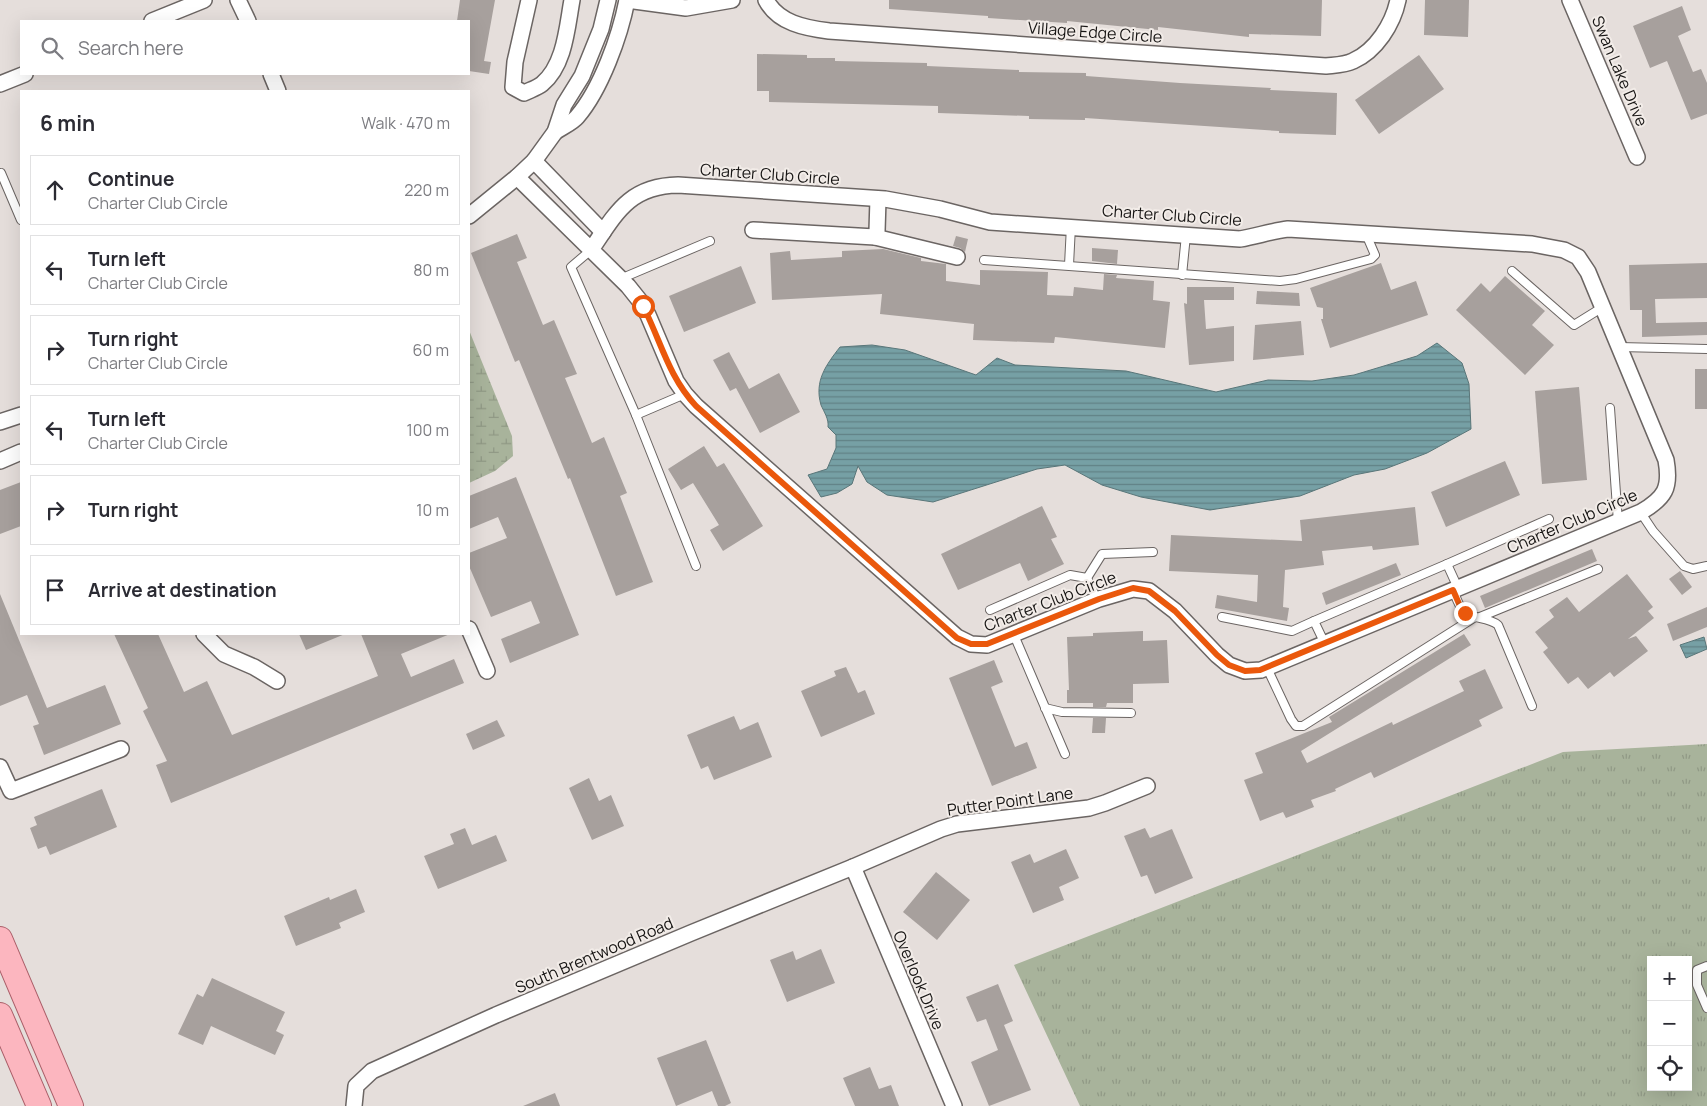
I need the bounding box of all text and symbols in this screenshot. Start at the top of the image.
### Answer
street label: Swan Lake Drive [1587,12,1653,130]
street label: Village Edge Circle [1027,16,1163,48]
search box [20,20,470,75]
icon: search [38,34,66,62]
text: Search here [78,35,184,61]
text: 6 min [40,109,95,137]
text: Walk · 470 m [361,112,450,134]
street label: Charter Club Circle [699,158,841,190]
text: Continue [88,166,174,192]
icon: ahead [41,176,69,204]
text: 220 m [404,179,449,201]
text: Charter Club Circle [88,192,228,214]
street label: Charter Club Circle [1101,199,1243,231]
text: Turn left [88,246,166,272]
icon: left [41,256,69,284]
text: 80 m [413,259,449,281]
text: Charter Club Circle [88,272,228,294]
route start [632,295,655,318]
text: Turn right [88,326,178,352]
icon: right [41,336,69,364]
text: 60 m [413,339,449,361]
text: Charter Club Circle [88,352,228,374]
text: Turn left [88,406,166,432]
icon: left [41,416,69,444]
text: 100 m [406,419,449,441]
text: Charter Club Circle [88,432,228,454]
street label: Charter Club Circle [1503,484,1641,558]
icon: right [41,496,69,524]
text: Turn right [88,497,178,523]
text: 10 m [416,499,449,521]
street label: Charter Club Circle [981,566,1119,636]
icon: arrive [41,576,69,604]
text: Arrive at destination [88,577,277,603]
route end [1454,602,1477,625]
street label: Putter Point Lane [946,781,1074,821]
street label: South Brentwood Road [512,912,676,998]
street label: Overlook Drive [888,927,950,1033]
map controls [1647,956,1692,1091]
button: + [1647,956,1692,1001]
button: − [1647,1001,1692,1046]
button: locate [1647,1046,1692,1091]

